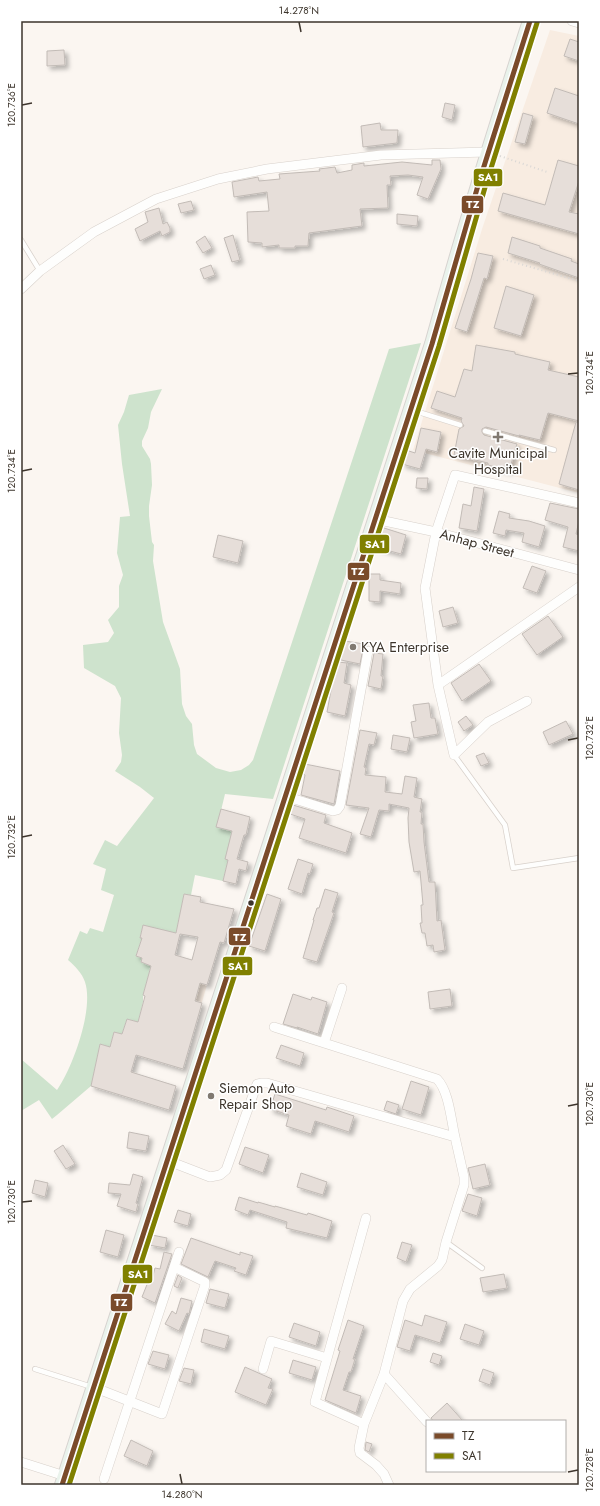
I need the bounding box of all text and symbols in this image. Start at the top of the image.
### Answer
text: 14.278°N [279,3,319,18]
text: 120.736°E [4,83,19,127]
line badge: SA1 [473,168,503,187]
text: SA1 [478,169,498,185]
line badge: TZ [461,195,484,214]
text: TZ [466,196,480,212]
text: 120.734°E [582,351,597,395]
marker: Cavite Municipal Hospital [492,431,504,443]
place label: Cavite Municipal Hospital [449,443,547,479]
text: 120.734°E [4,449,19,493]
street label: Anhap Street [438,523,517,563]
line badge: SA1 [359,534,390,554]
text: SA1 [365,536,385,552]
line badge: TZ [347,562,370,581]
text: TZ [351,563,365,579]
place label: KYA Enterprise [361,637,449,657]
marker: KYA Enterprise [348,642,358,652]
text: 120.732°E [582,716,597,760]
text: 120.732°E [4,815,19,859]
unlabelled marker [246,898,256,908]
line badge: TZ [228,927,251,946]
text: TZ [233,929,247,945]
line badge: SA1 [222,956,253,976]
text: SA1 [228,958,248,974]
place label: Siemon Auto Repair Shop [219,1078,295,1114]
text: 120.730°E [582,1082,597,1126]
marker: Siemon Auto Repair Shop [206,1091,216,1101]
text: 120.730°E [4,1180,19,1224]
line badge: SA1 [122,1264,153,1284]
text: SA1 [128,1266,148,1282]
line badge: TZ [110,1293,133,1312]
text: TZ [114,1294,128,1310]
legend [426,1420,566,1472]
text: TZ [462,1427,475,1445]
text: SA1 [462,1447,482,1465]
text: 120.728°E [582,1448,597,1492]
text: 14.280°N [161,1487,203,1502]

